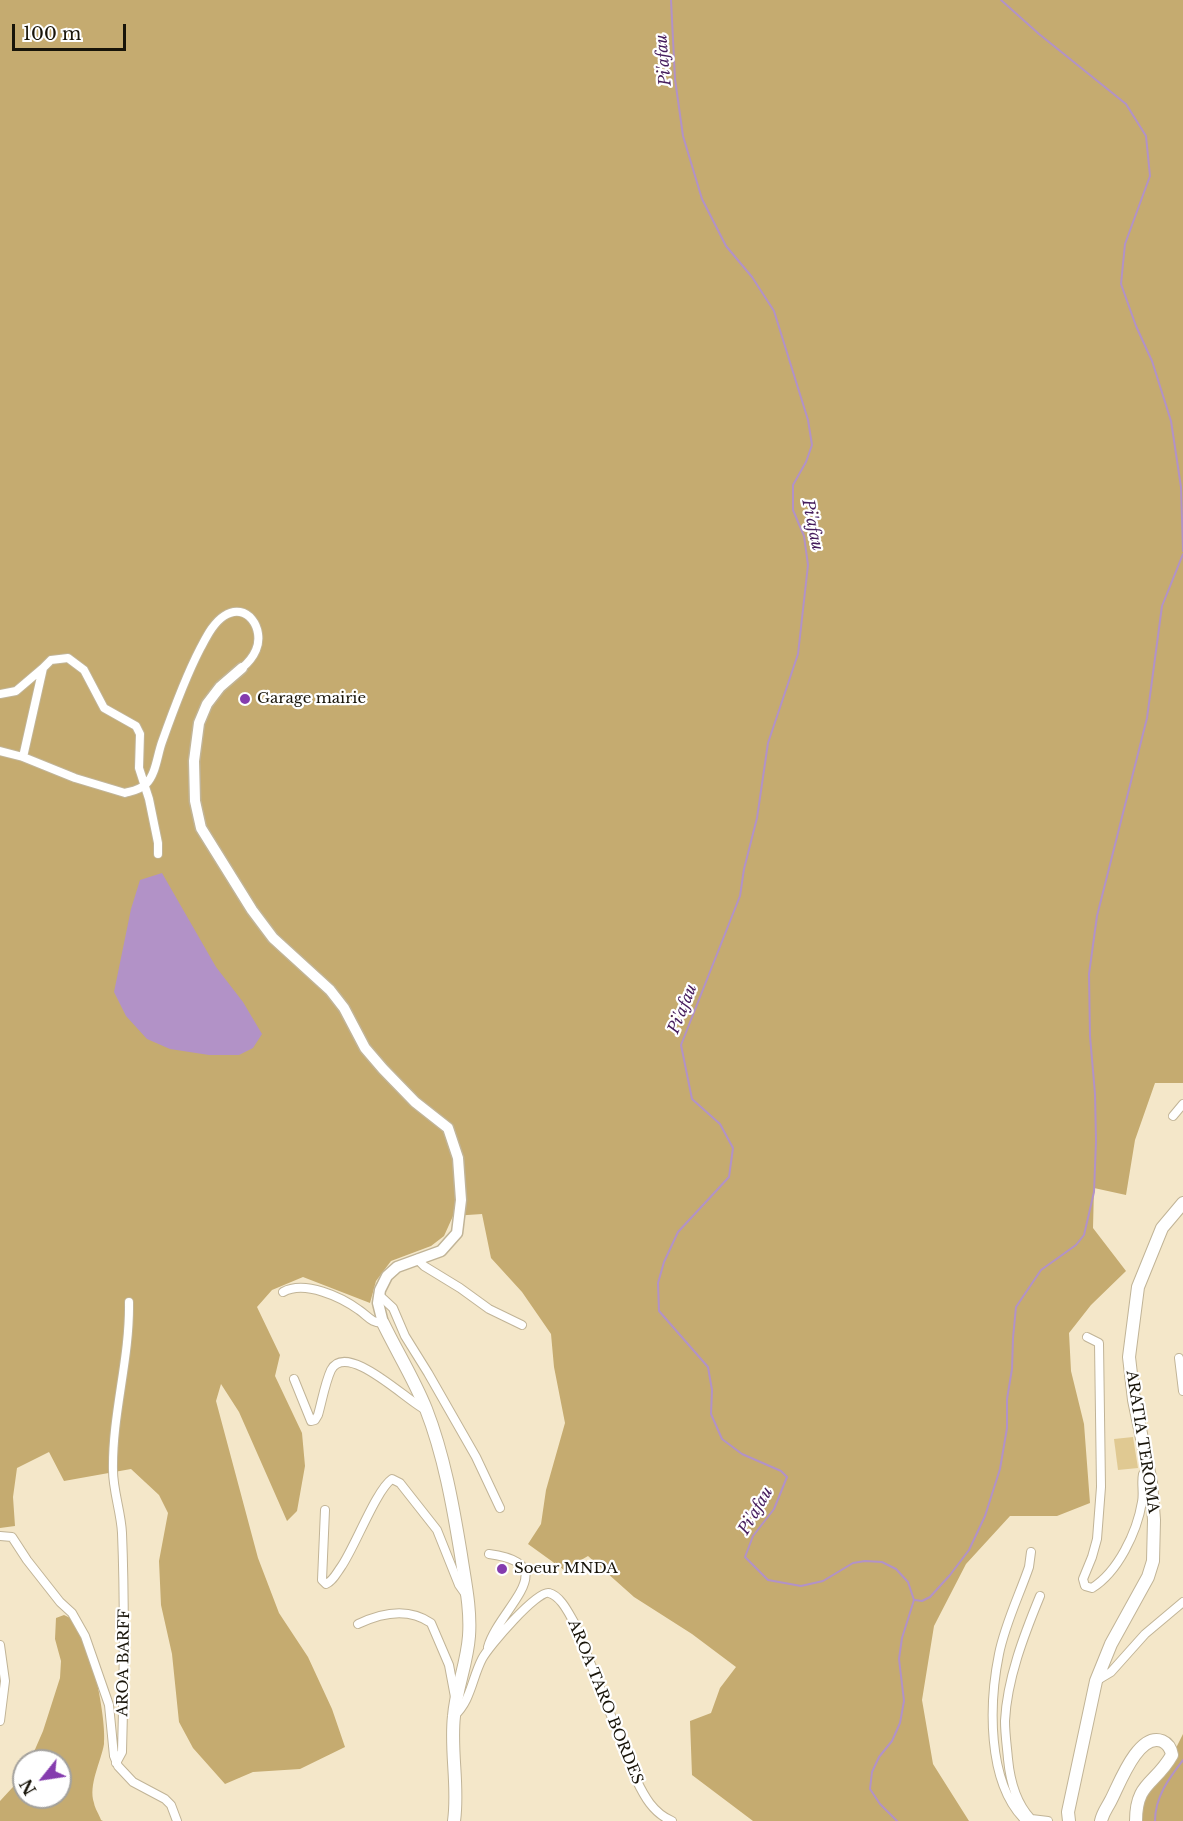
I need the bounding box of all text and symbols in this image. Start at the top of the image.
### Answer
scale bar [15,12,129,50]
text: 100 m [23,23,81,45]
water label: Pi'afau [652,33,676,87]
water label: Pi'afau [797,498,827,552]
place label: Garage mairie [257,690,366,708]
marker: Garage mairie [238,692,252,706]
water label: Pi'afau [664,981,702,1037]
street label: ARATIA TEROMA [1122,1369,1162,1515]
water label: Pi'afau [735,1484,777,1538]
place label: Soeur MNDA [514,1560,618,1578]
marker: Soeur MNDA [495,1562,509,1576]
street label: AROA BARFF [114,1609,134,1717]
street label: AROA TARO BORDES [564,1617,646,1787]
north arrow [12,1749,72,1809]
text: N [16,1775,41,1799]

